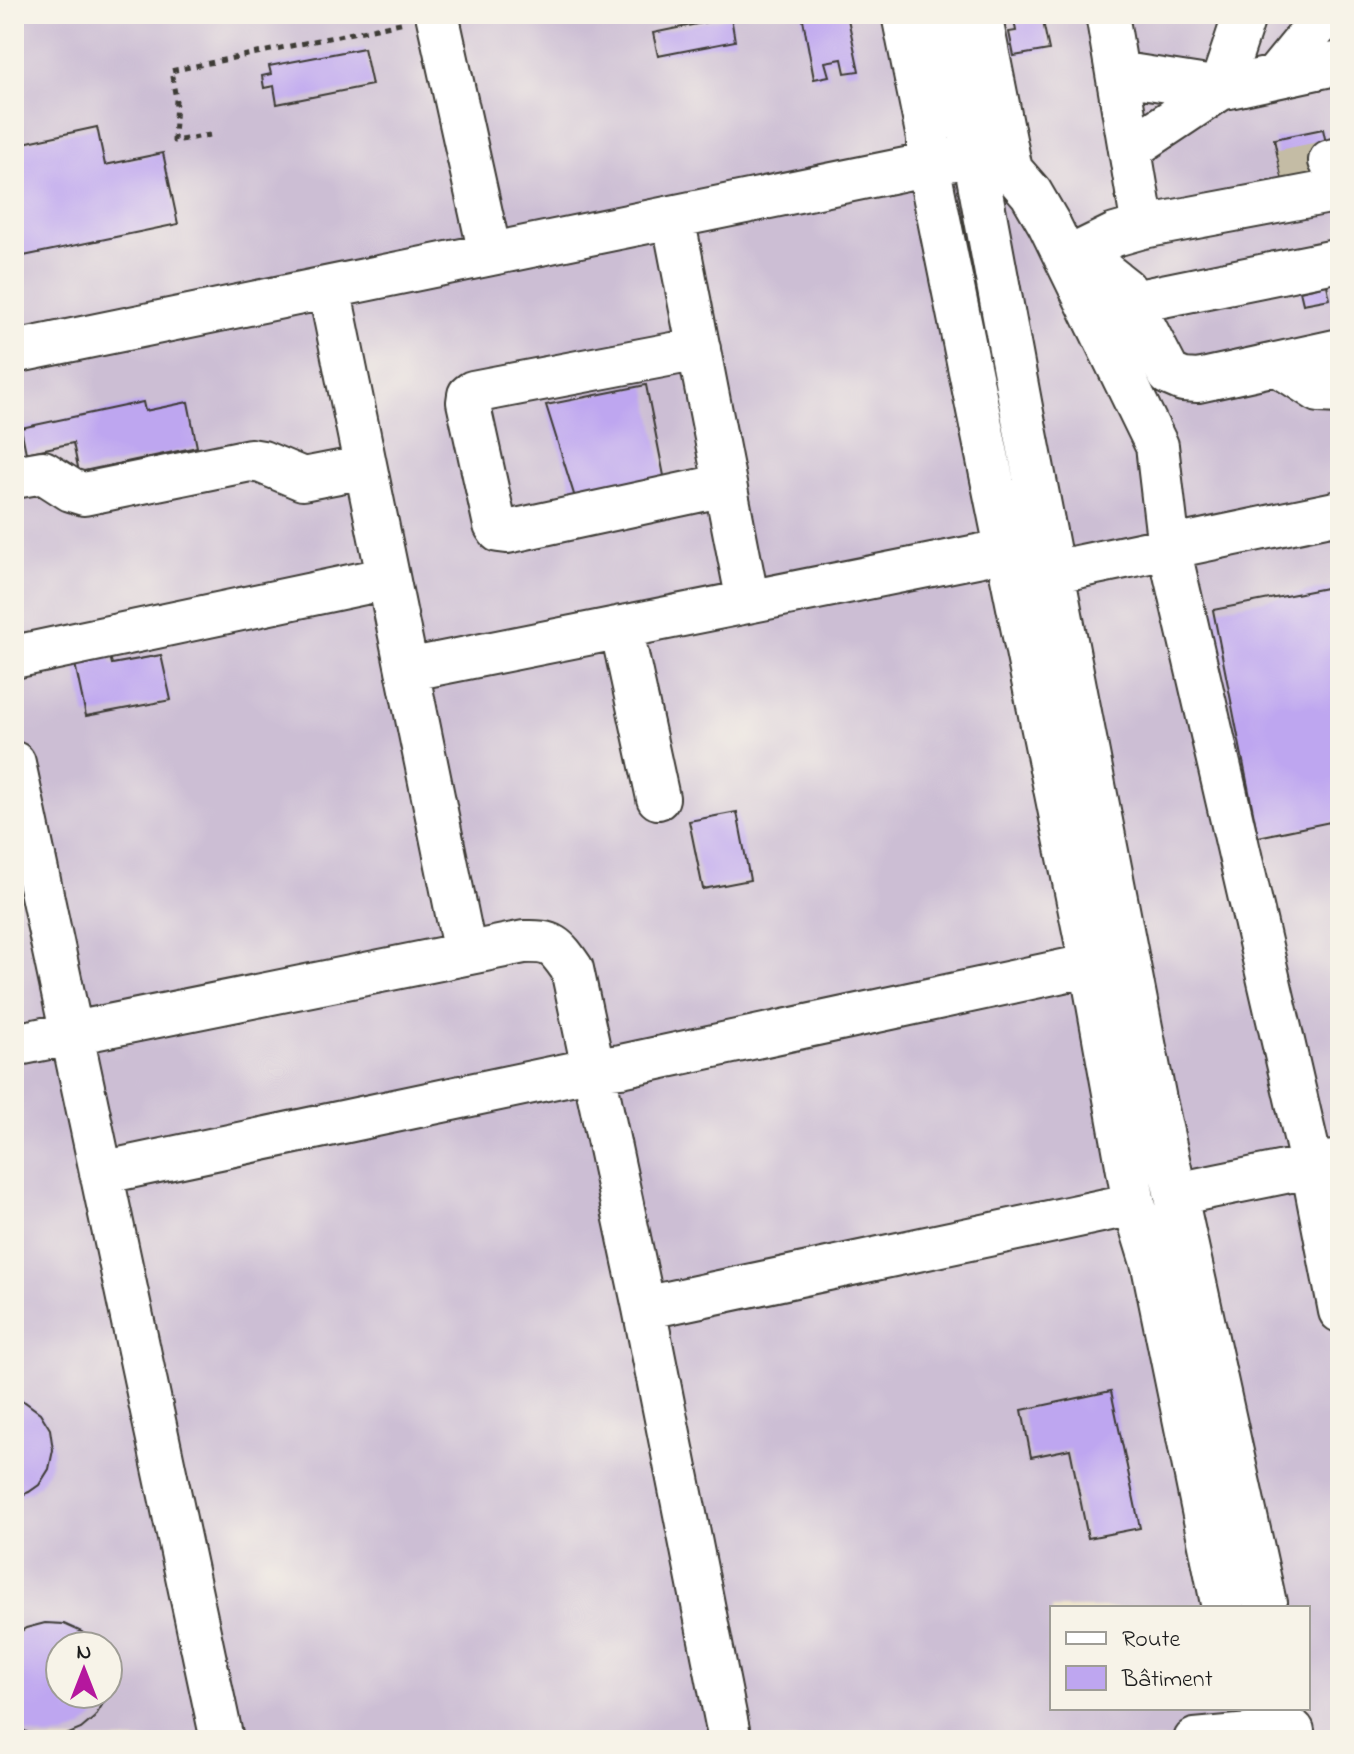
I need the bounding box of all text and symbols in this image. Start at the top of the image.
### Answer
legend [1050,1606,1310,1710]
text: Route [1122,1623,1180,1658]
north arrow [44,1630,124,1710]
text: N [77,1637,91,1669]
text: Bâtiment [1121,1663,1213,1698]

